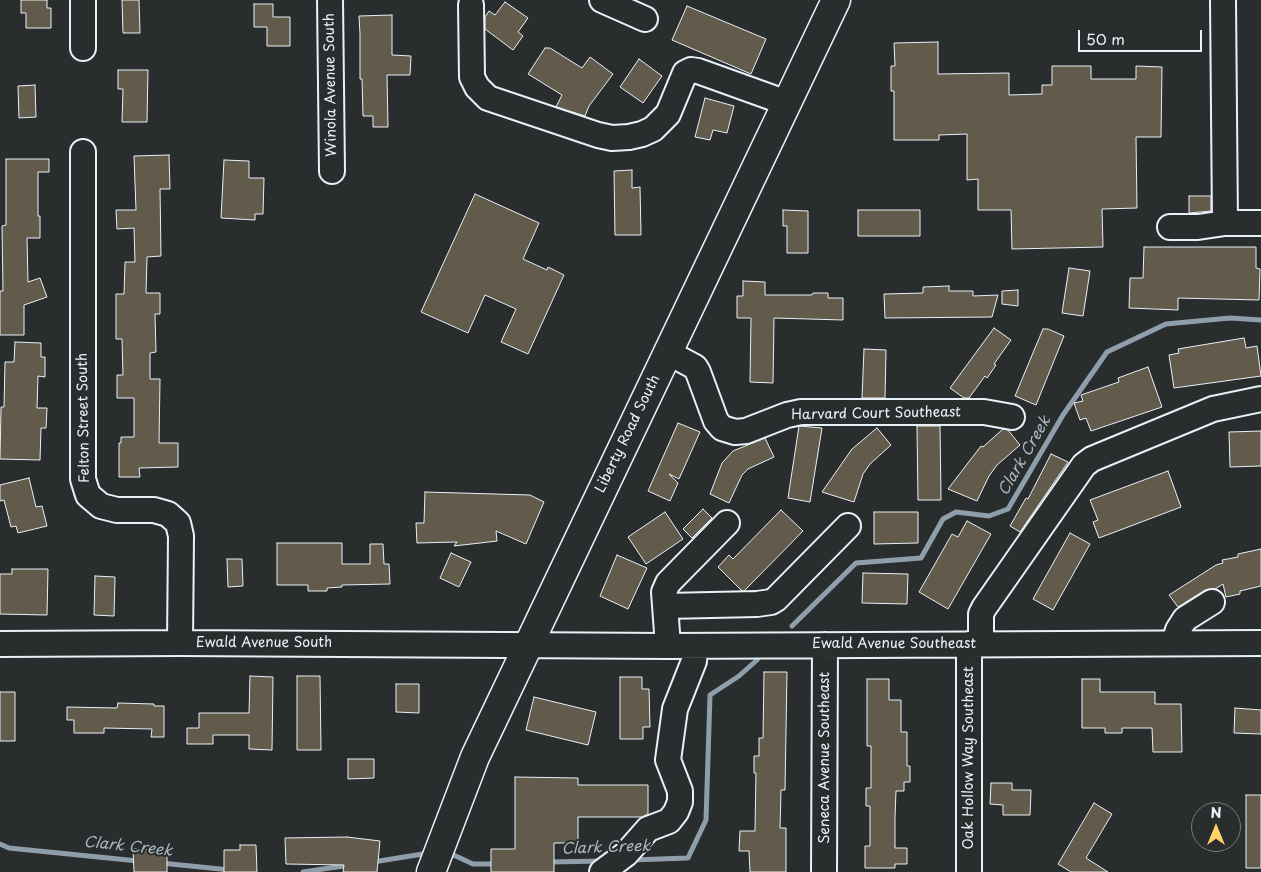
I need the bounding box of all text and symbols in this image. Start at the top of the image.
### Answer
street label: Winola Avenue South [321,13,341,157]
scale bar [1081,20,1205,52]
text: 50 m [1086,27,1125,50]
street label: Felton Street South [74,353,94,483]
street label: Liberty Road South [592,372,664,496]
street label: Harvard Court Southeast [791,404,961,424]
water label: Clark Creek [995,413,1055,499]
street label: Ewald Avenue South [196,635,332,651]
street label: Ewald Avenue Southeast [812,636,976,652]
street label: Oak Hollow Way Southeast [961,666,977,850]
street label: Seneca Avenue Southeast [817,672,833,844]
north arrow [1191,802,1241,852]
text: N [1210,802,1222,823]
water label: Clark Creek [83,833,173,861]
water label: Clark Creek [561,837,651,859]

